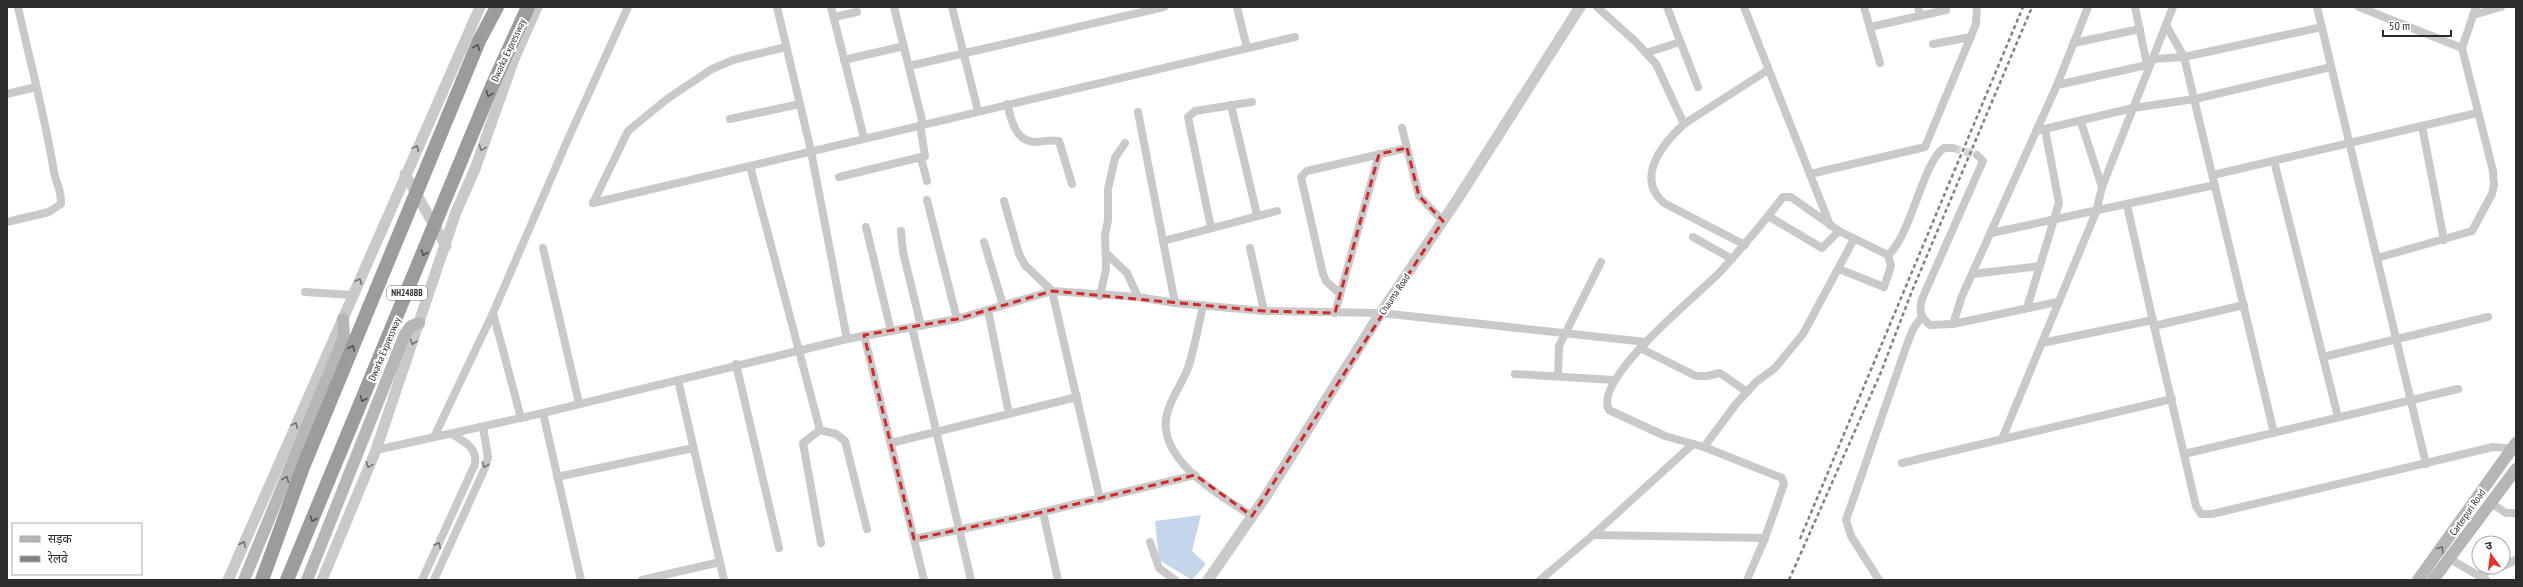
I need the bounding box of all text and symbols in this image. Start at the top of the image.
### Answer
scale bar [2383,12,2451,38]
street label: Dwarka Expressway [488,16,529,84]
text: 50 m [2389,18,2410,33]
one-way arrow [472,43,480,50]
one-way arrow [485,90,493,97]
one-way arrow [479,144,487,151]
one-way arrow [411,145,419,153]
one-way arrow [421,248,429,256]
street label: Chauma Road [1376,271,1413,317]
one-way arrow [355,277,363,284]
road number: NH248BB [387,286,427,300]
street label: Dwarka Expressway [365,315,404,383]
one-way arrow [409,339,417,346]
one-way arrow [348,345,356,352]
one-way arrow [360,394,368,402]
one-way arrow [290,422,298,429]
one-way arrow [366,461,374,468]
one-way arrow [481,461,490,468]
one-way arrow [281,476,289,484]
street label: Carterpuri Road [2447,487,2488,538]
one-way arrow [310,514,318,522]
legend [12,523,142,575]
text: सड़क [48,531,73,546]
north arrow [2471,535,2511,575]
text: उ [2484,538,2494,553]
one-way arrow [238,541,246,549]
one-way arrow [433,541,441,549]
one-way arrow [2436,546,2444,553]
text: रेलवे [48,551,68,566]

